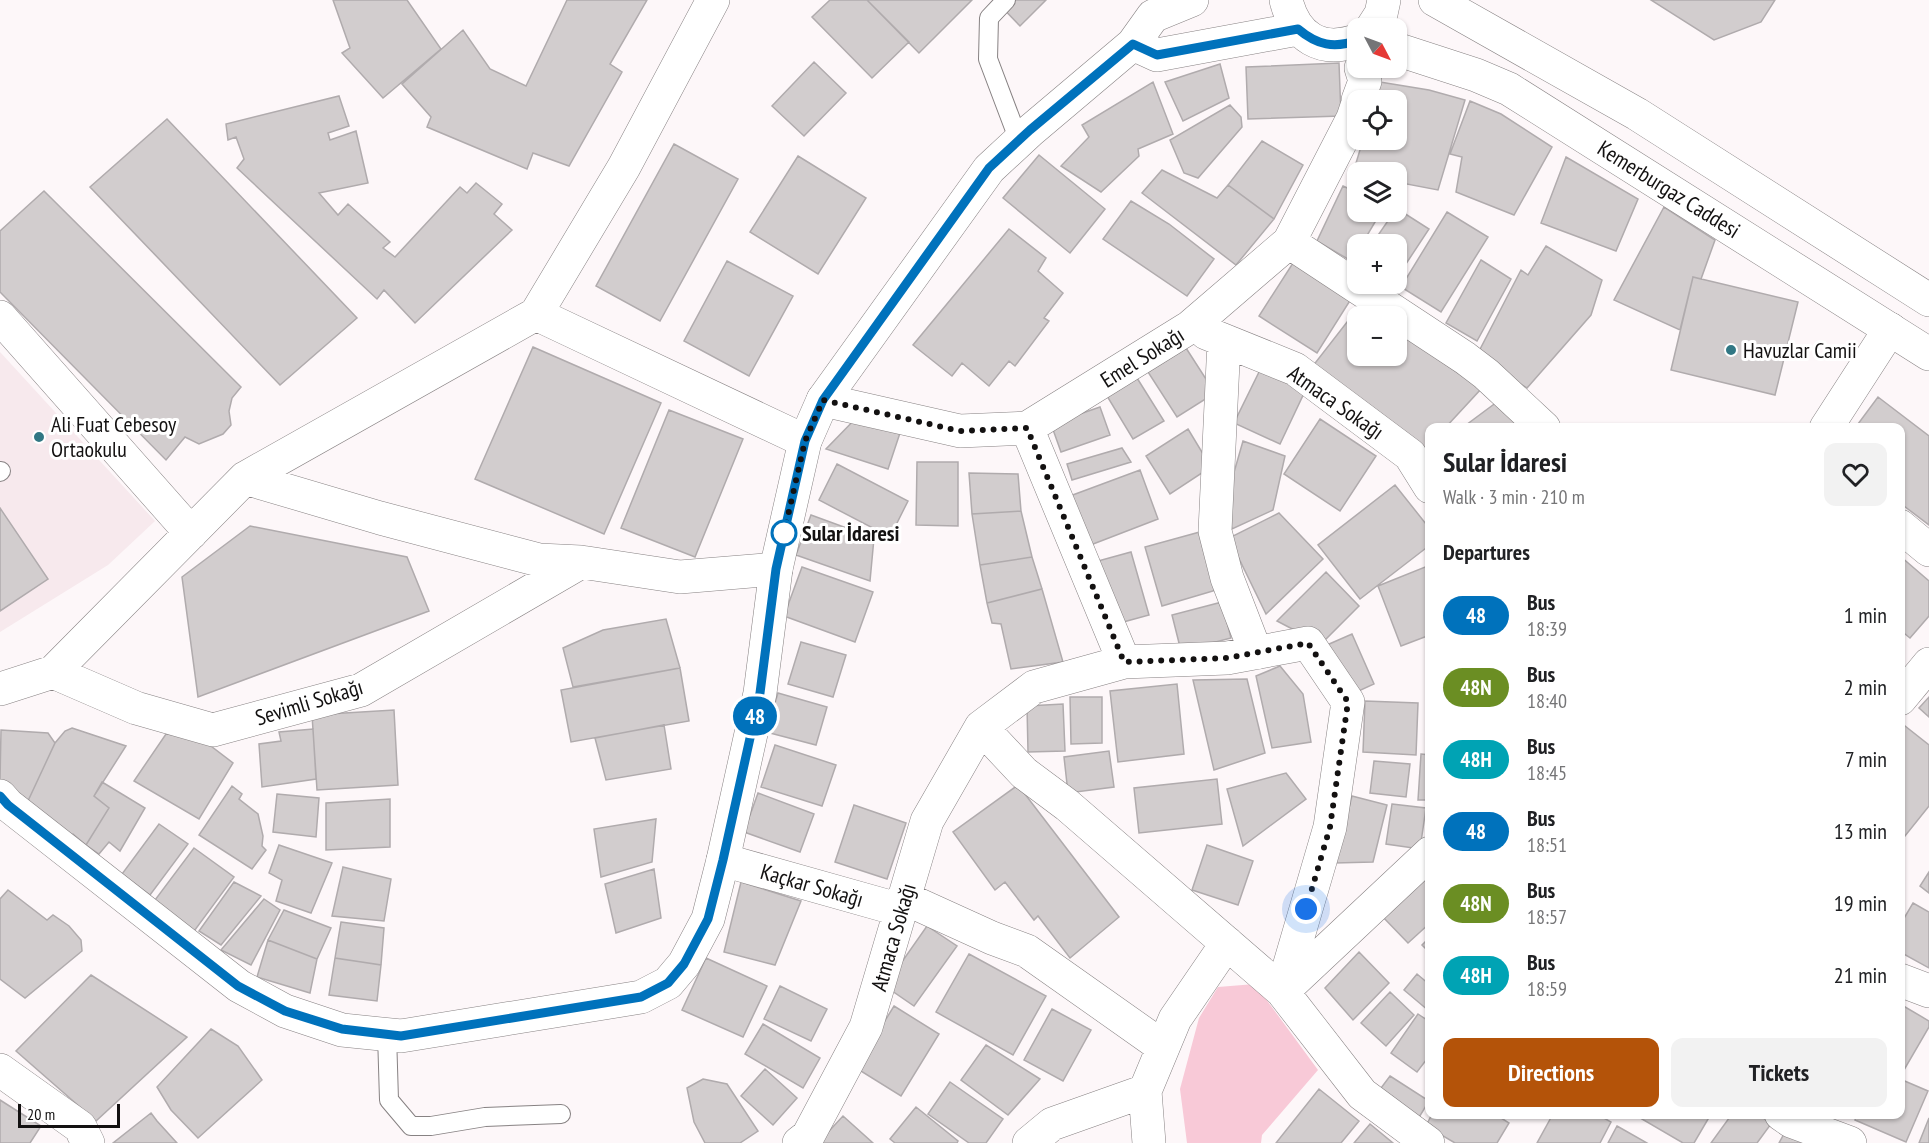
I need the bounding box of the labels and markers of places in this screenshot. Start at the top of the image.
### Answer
place label: Havuzlar Camii [1743,336,1857,364]
marker: Havuzlar Camii [1724,343,1738,357]
place label: Ali Fuat Cebesoy Ortaokulu [51,410,177,463]
marker: Ali Fuat Cebesoy Ortaokulu [32,430,46,444]
place label: Sular İdaresi [802,519,900,547]
marker: Sular İdaresi [771,520,797,546]

